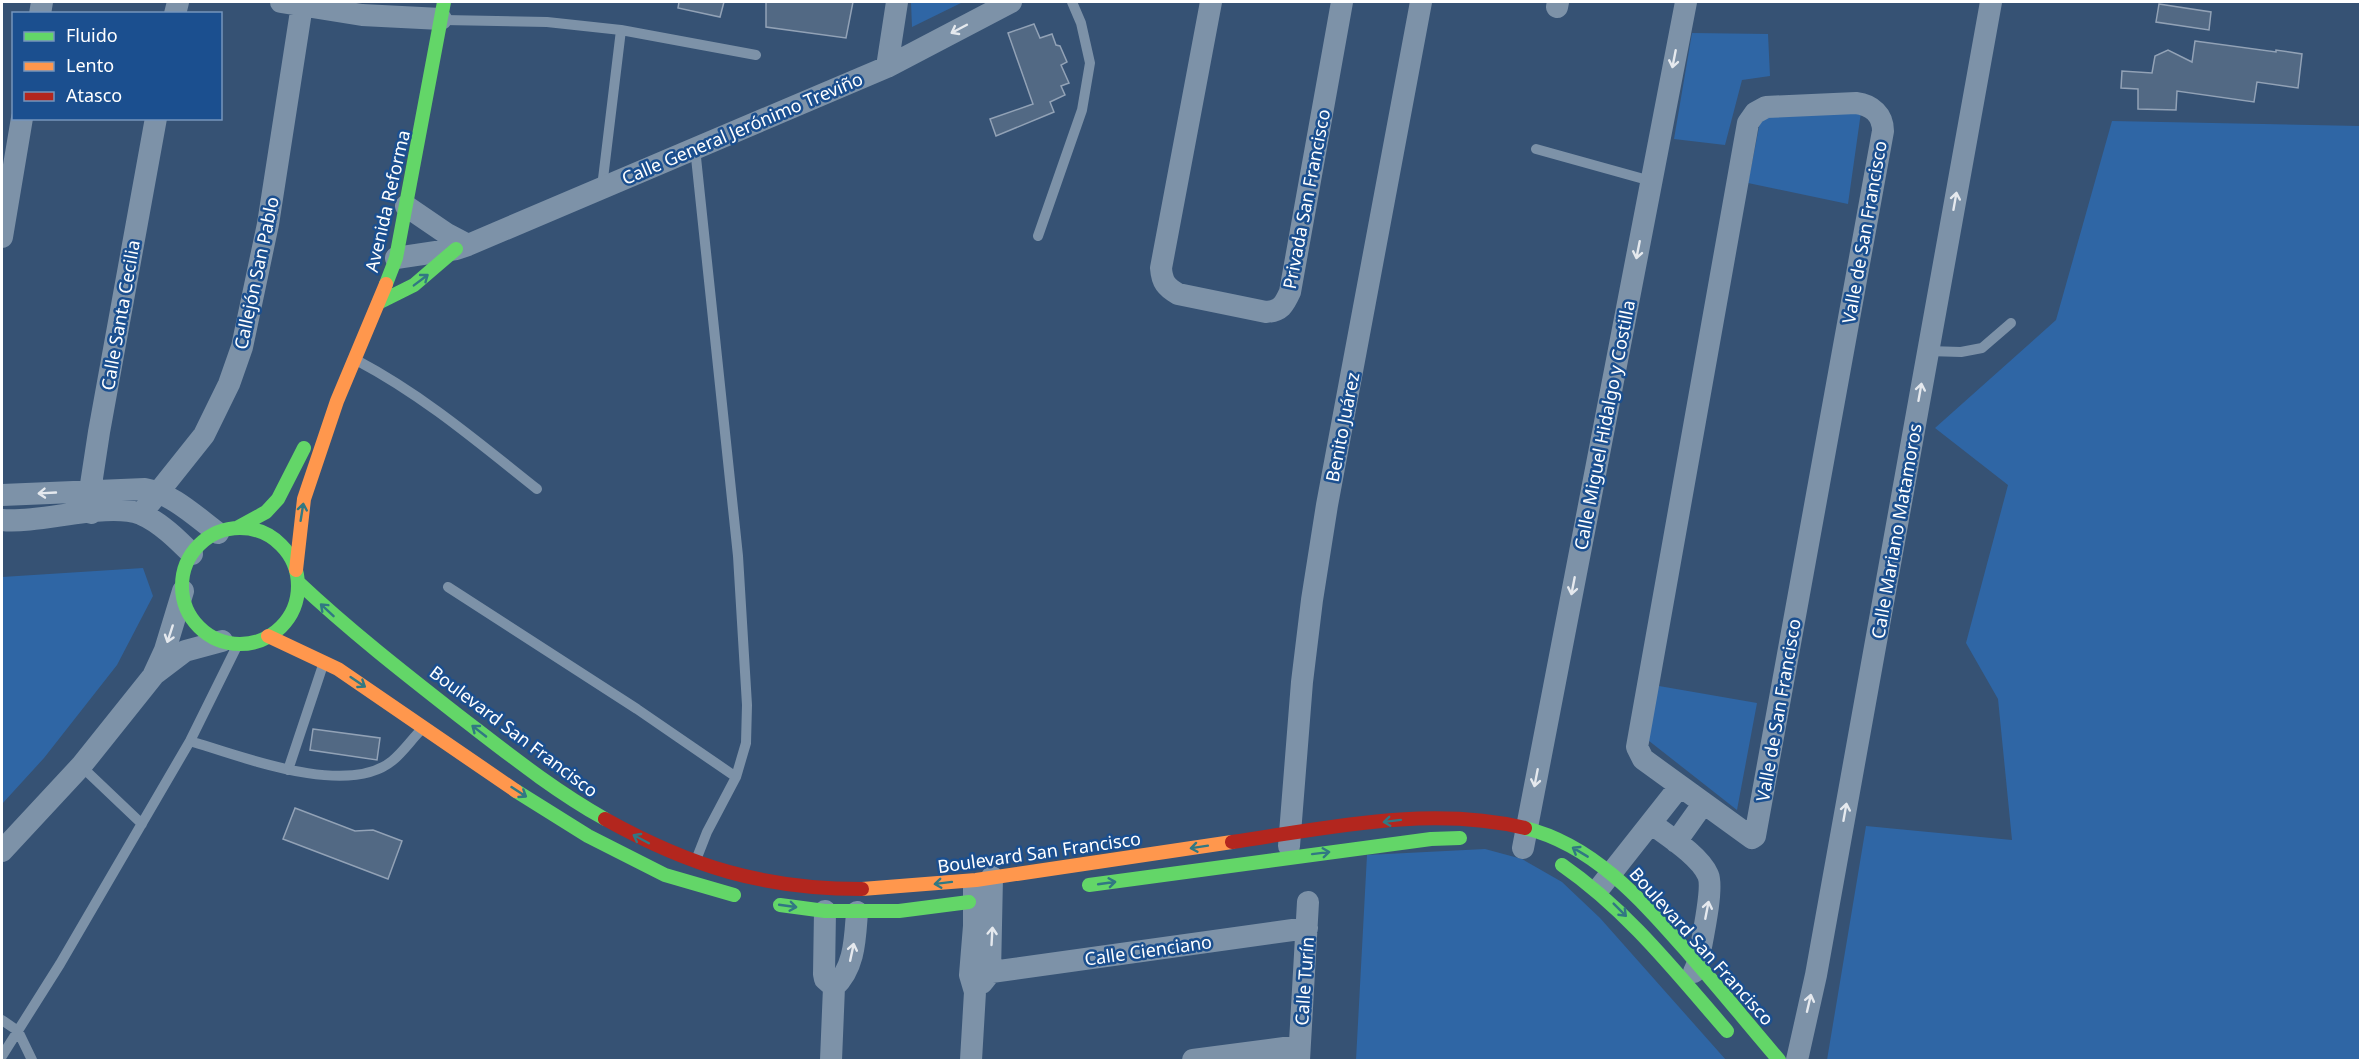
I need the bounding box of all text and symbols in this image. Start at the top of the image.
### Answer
legend [12,12,222,120]
text: Fluido [66,23,118,47]
one-way arrow [950,23,968,35]
one-way arrow [1668,49,1679,68]
text: Lento [66,53,114,77]
street label: Calle General Jerónimo Treviño [618,66,866,190]
text: Atasco [66,83,122,107]
street label: Privada San Francisco [1277,107,1335,291]
street label: Avenida Reforma [359,128,415,274]
street label: Valle de San Francisco [1836,139,1892,325]
one-way arrow [1950,191,1961,211]
street label: Callejón San Pablo [228,194,284,352]
street label: Calle Santa Cecilia [95,238,145,392]
one-way arrow [1632,240,1643,260]
one-way arrow [412,273,428,286]
street label: Calle Miguel Hidalgo y Costilla [1568,298,1640,552]
street label: Benito Juárez [1320,370,1364,484]
one-way arrow [1915,383,1926,403]
street label: Calle Mariano Matamoros [1865,421,1927,641]
one-way arrow [37,488,57,499]
one-way arrow [296,503,307,523]
one-way arrow [1567,576,1578,596]
one-way arrow [320,603,335,617]
street label: Valle de San Francisco [1750,617,1806,803]
one-way arrow [163,624,174,643]
street label: Boulevard San Francisco [425,660,603,802]
one-way arrow [349,676,365,688]
one-way arrow [472,725,488,738]
one-way arrow [1530,767,1541,787]
one-way arrow [510,786,527,799]
one-way arrow [1840,802,1851,822]
one-way arrow [1383,815,1402,826]
street label: Boulevard San Francisco [936,826,1142,878]
one-way arrow [633,833,651,844]
one-way arrow [1189,841,1209,852]
one-way arrow [1572,846,1589,858]
one-way arrow [1310,847,1330,858]
street label: Boulevard San Francisco [1624,862,1780,1030]
one-way arrow [1096,877,1116,888]
one-way arrow [934,878,954,889]
one-way arrow [778,900,797,911]
one-way arrow [1702,901,1713,921]
one-way arrow [1613,903,1628,918]
one-way arrow [987,927,998,947]
street label: Calle Cienciano [1083,929,1213,971]
street label: Calle Turín [1289,936,1319,1026]
one-way arrow [847,943,858,962]
one-way arrow [1804,994,1816,1013]

